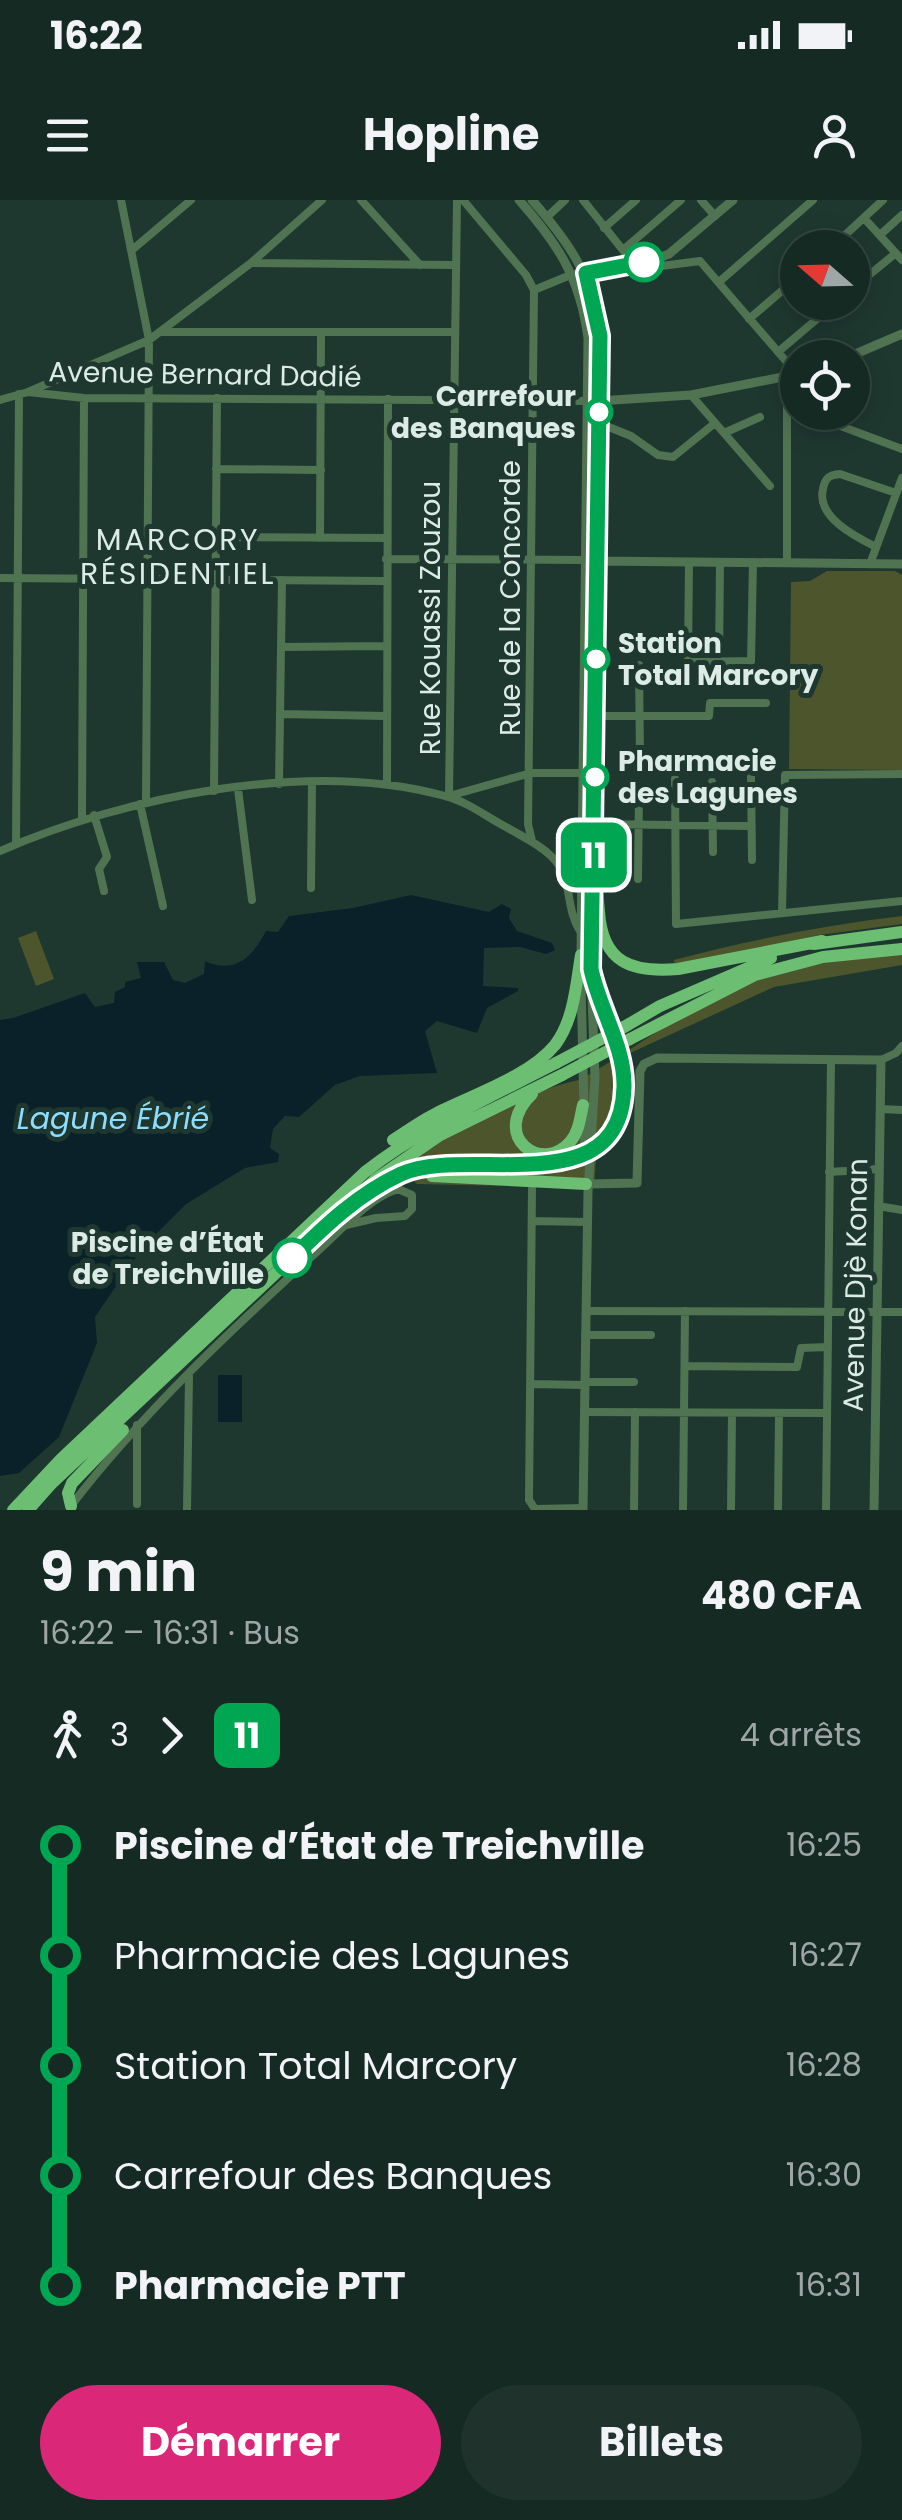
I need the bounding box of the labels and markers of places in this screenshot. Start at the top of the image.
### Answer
unlabelled marker [625,243,663,281]
place label: Carrefour des Banques [391,377,576,448]
marker: Carrefour des Banques [586,399,612,425]
place label: Station Total Marcory [618,624,818,695]
marker: Station Total Marcory [583,646,609,672]
place label: Pharmacie des Lagunes [618,742,798,813]
marker: Pharmacie des Lagunes [582,764,608,790]
place label: Piscine d’État de Treichville [71,1223,264,1294]
marker: Piscine d’État de Treichville [273,1239,311,1277]

